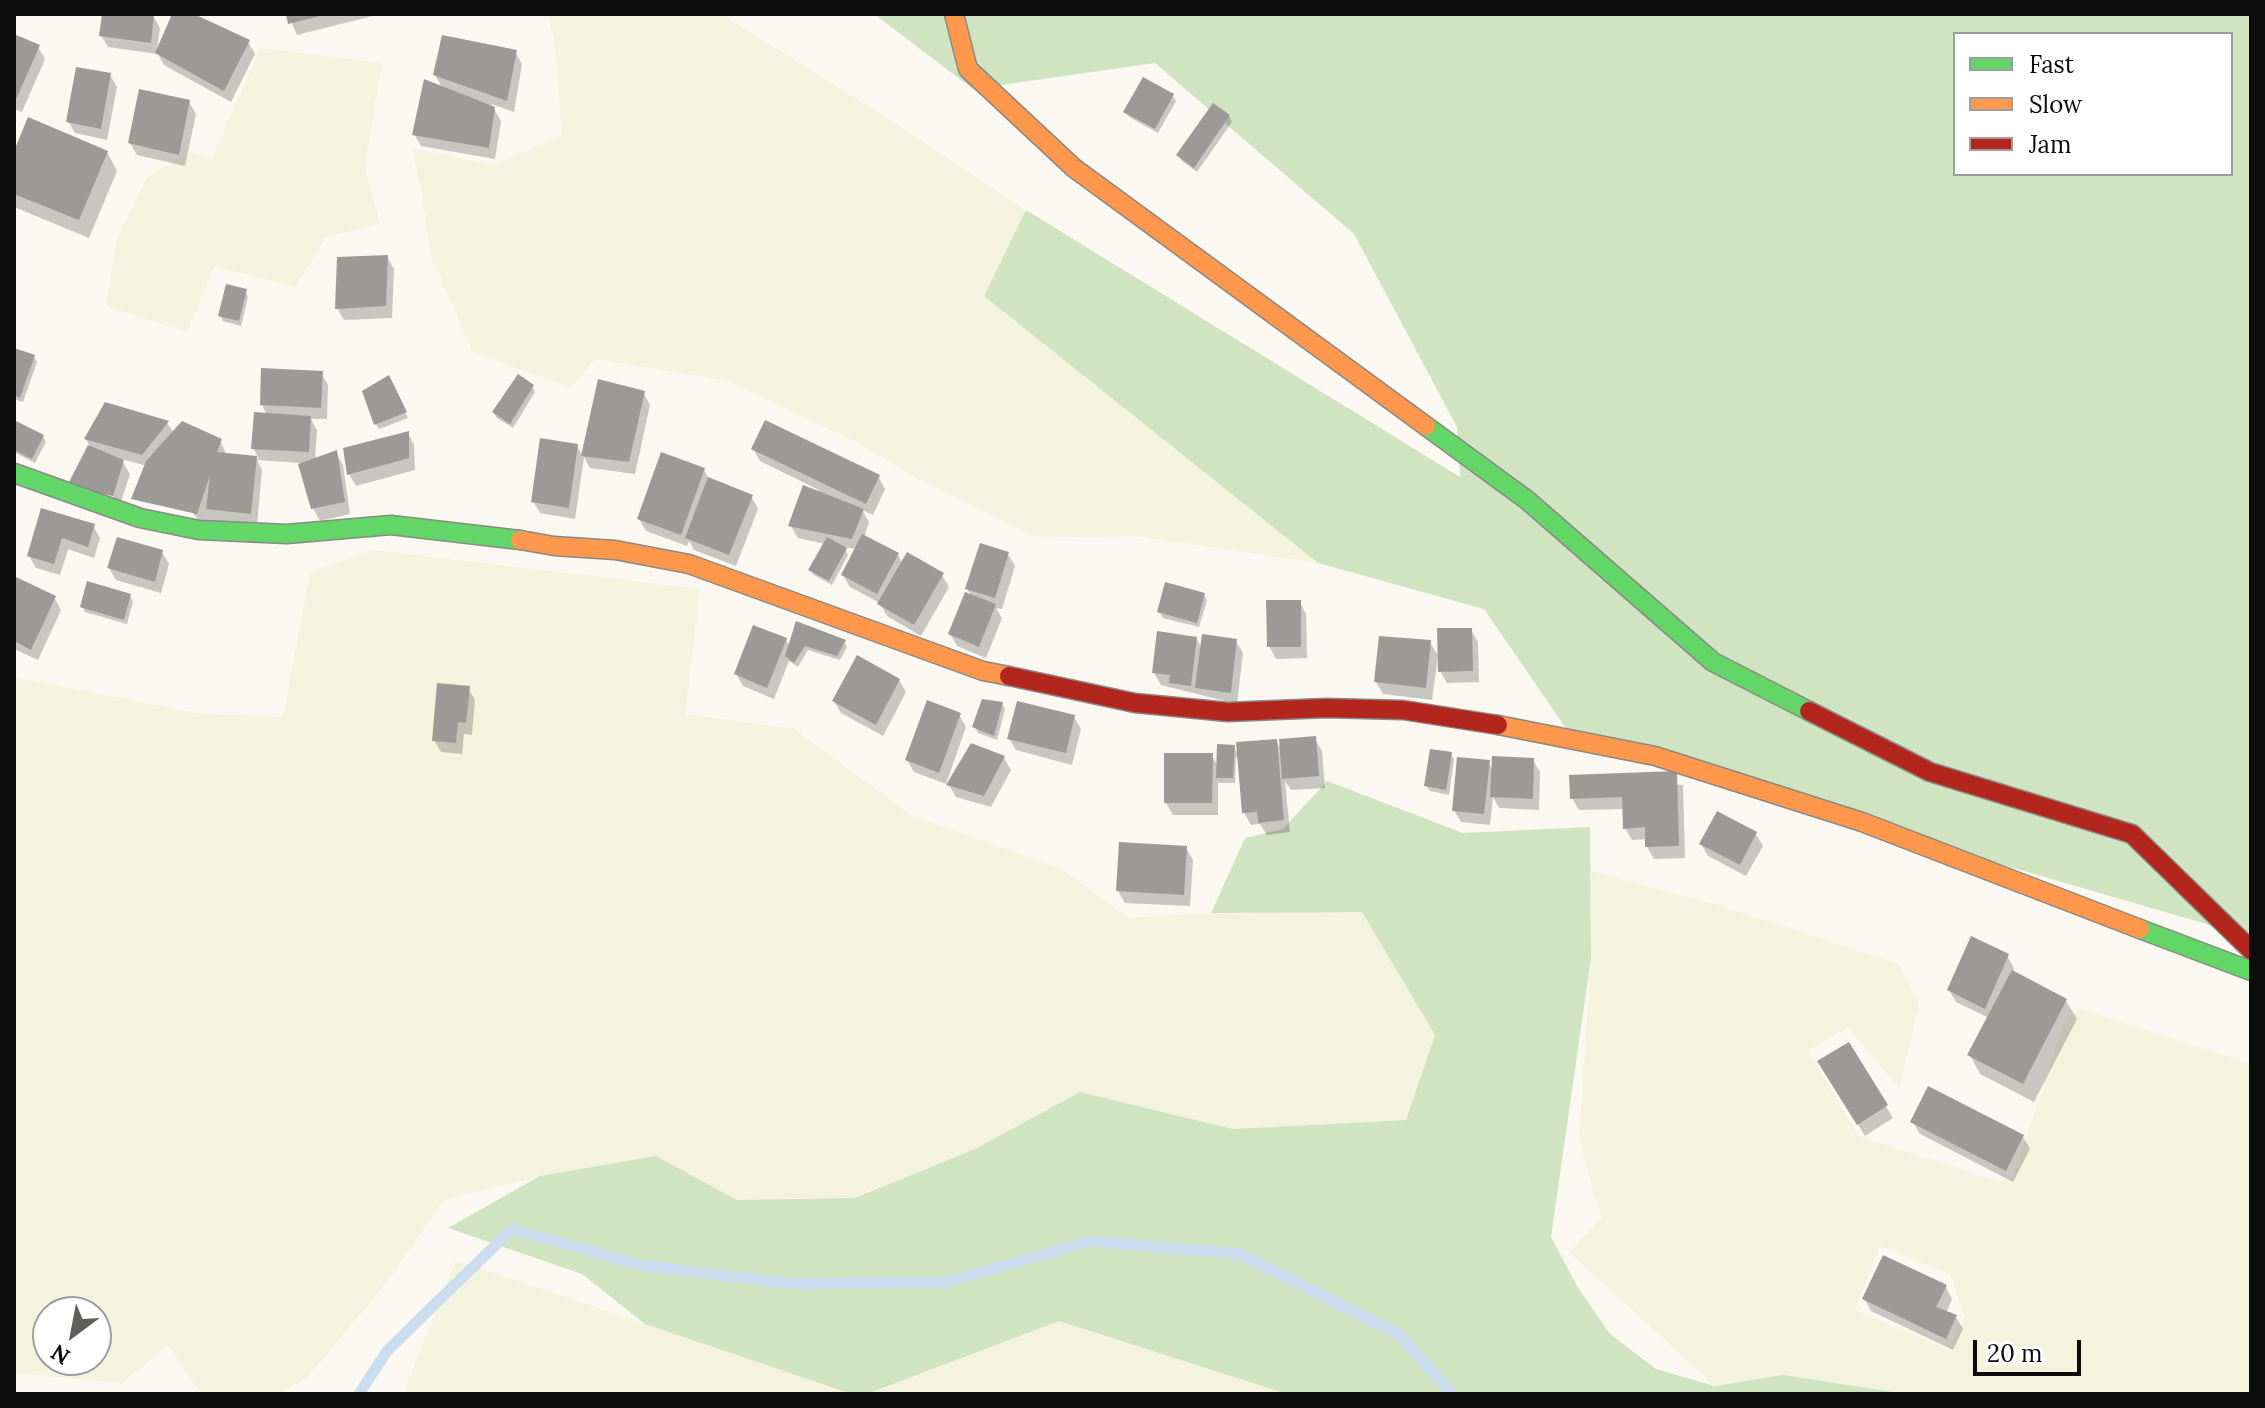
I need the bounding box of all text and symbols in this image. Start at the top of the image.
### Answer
legend [1953,32,2233,176]
text: Fast [2029,49,2074,80]
text: Slow [2029,89,2082,120]
text: Jam [2029,129,2071,160]
north arrow [32,1296,112,1376]
scale bar [1977,1324,2085,1374]
text: N [46,1338,75,1371]
text: 20 m [1987,1338,2043,1369]

